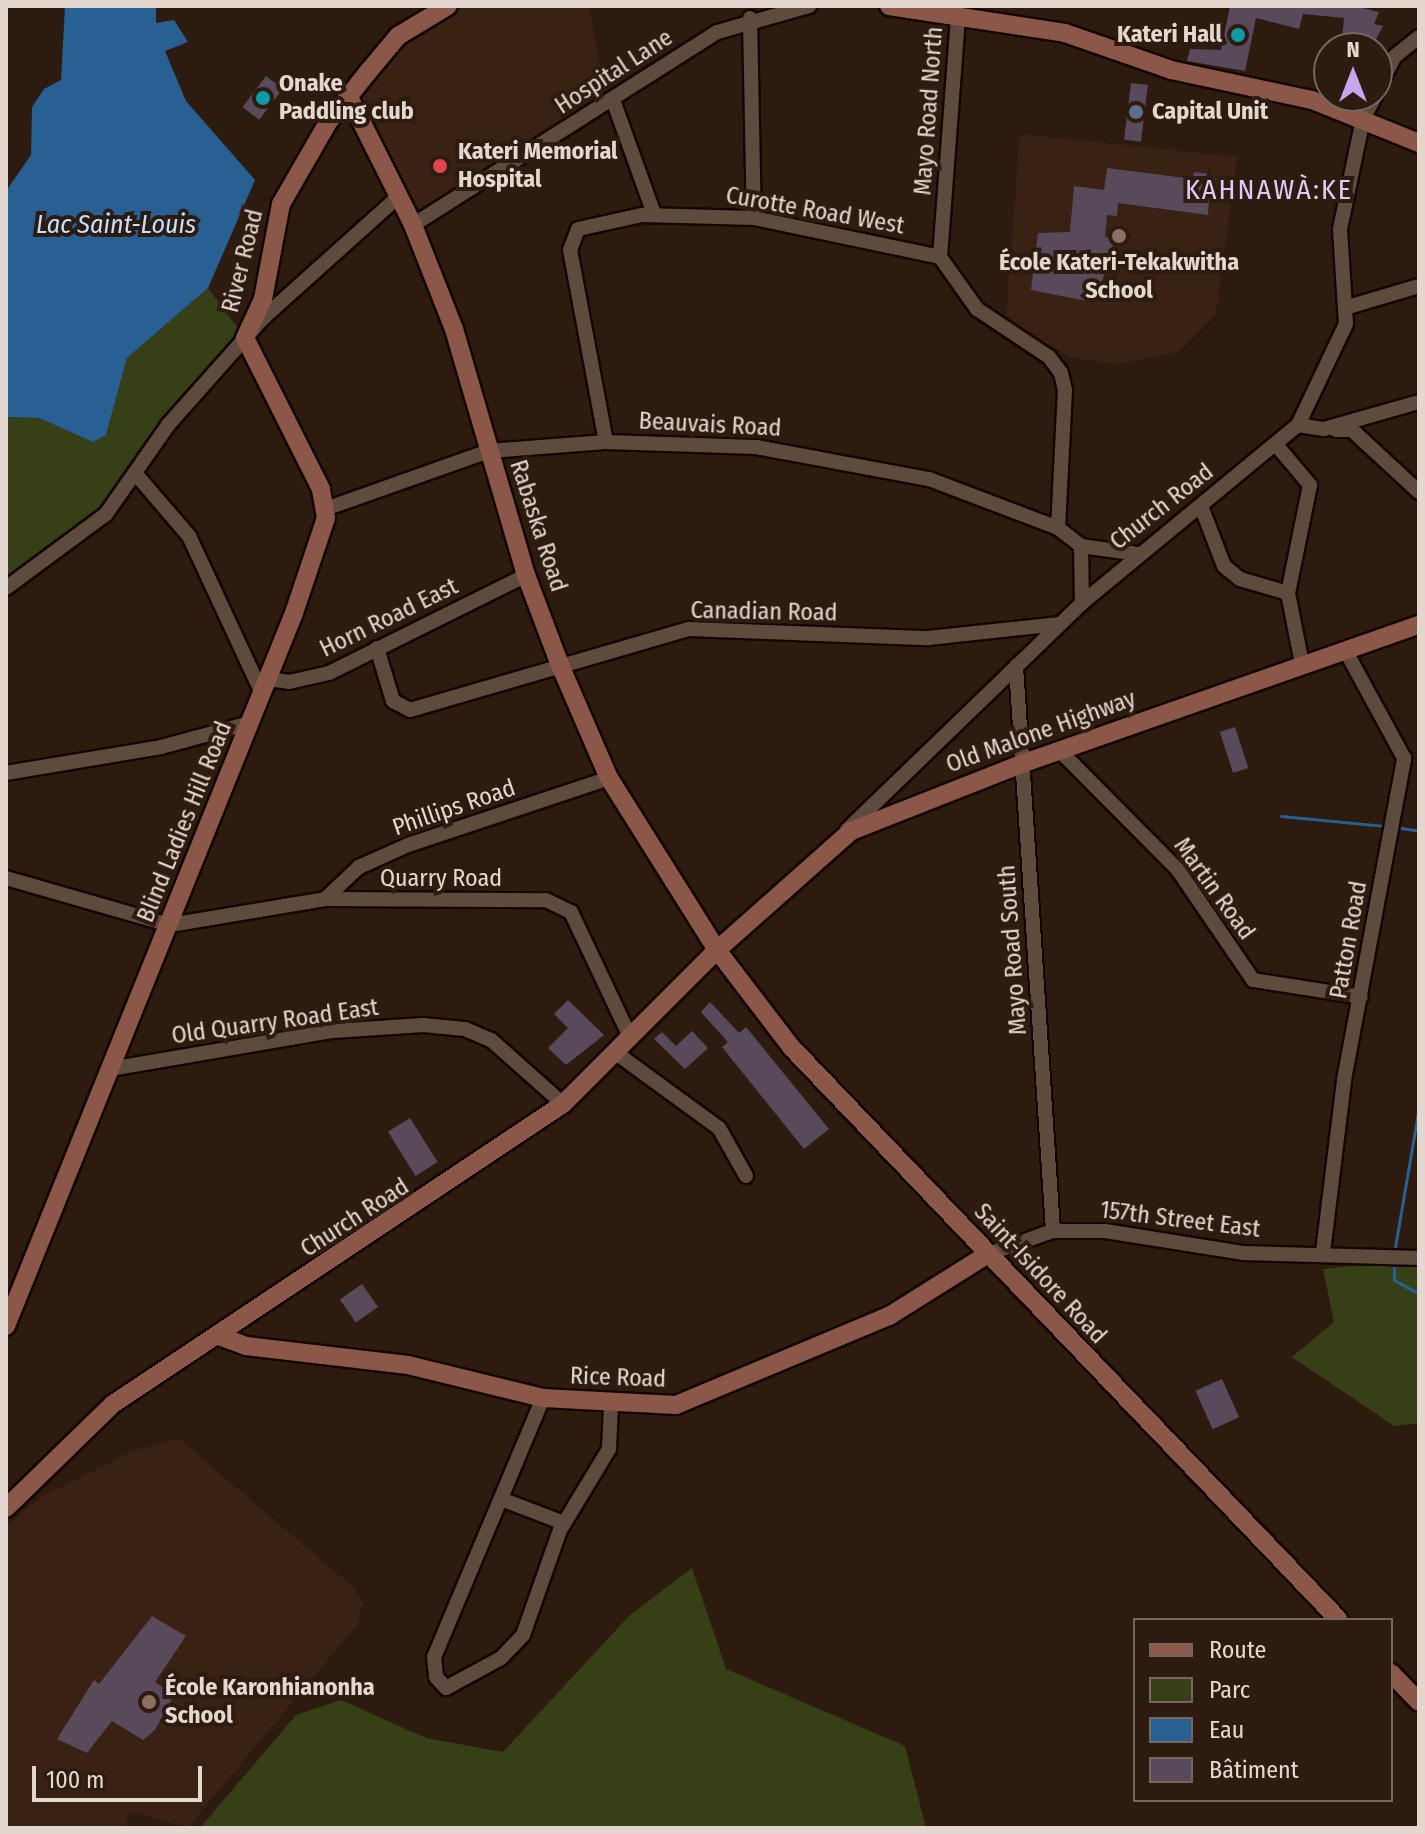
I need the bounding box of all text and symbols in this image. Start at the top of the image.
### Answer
place label: Kateri Hall [1117,21,1222,49]
street label: Hospital Lane [550,23,678,121]
street label: Mayo Road North [909,26,949,196]
marker: Kateri Hall [1229,26,1247,44]
north arrow [1313,32,1393,112]
text: N [1346,36,1360,63]
place label: Onake Paddling club [279,70,414,126]
marker: Onake Paddling club [254,89,272,107]
place label: Capital Unit [1152,98,1268,126]
marker: Capital Unit [1127,103,1145,121]
place label: Kateri Memorial Hospital [458,138,618,194]
marker: Kateri Memorial Hospital [429,155,451,177]
district label: KAHNAWÀ:KE [1185,173,1353,207]
street label: Curotte Road West [724,181,906,241]
street label: River Road [216,206,270,316]
water label: Lac Saint-Louis [36,209,196,241]
marker: École Kateri-Tekakwitha School [1110,227,1128,245]
place label: École Kateri-Tekakwitha School [999,249,1239,305]
street label: Beauvais Road [638,407,782,443]
street label: Rabaska Road [503,456,573,596]
street label: Church Road [1105,458,1219,556]
street label: Horn Road East [315,572,463,664]
street label: Canadian Road [690,596,838,628]
street label: Old Malone Highway [942,684,1140,780]
street label: Blind Ladies Hill Road [132,717,238,927]
street label: Phillips Road [389,774,519,842]
street label: Martin Road [1167,832,1261,946]
street label: Mayo Road South [993,864,1033,1036]
street label: Quarry Road [380,865,502,893]
street label: Patton Road [1324,879,1374,1001]
street label: Old Quarry Road East [170,993,380,1051]
street label: Church Road [296,1172,414,1264]
street label: 157th Street East [1098,1196,1262,1244]
street label: Saint-Isidore Road [968,1198,1112,1350]
street label: Rice Road [569,1362,667,1394]
legend [1133,1618,1393,1802]
text: Route [1209,1636,1266,1664]
place label: École Karonhianonha School [165,1674,375,1730]
text: Parc [1209,1676,1250,1704]
marker: École Karonhianonha School [140,1693,158,1711]
text: Eau [1209,1716,1244,1744]
scale bar [36,1750,206,1800]
text: Bâtiment [1209,1756,1299,1784]
text: 100 m [46,1766,104,1794]

